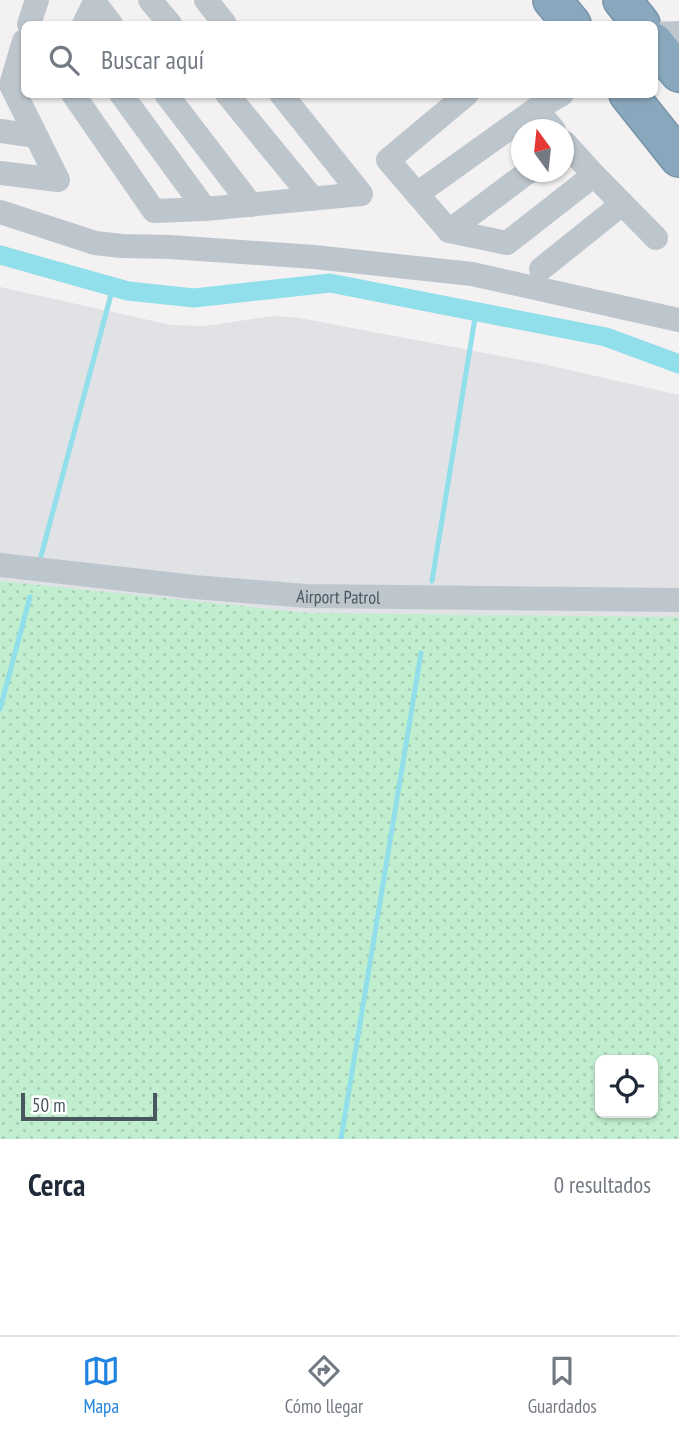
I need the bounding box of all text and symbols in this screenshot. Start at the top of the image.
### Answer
search box [21,21,658,98]
icon: search [45,41,83,79]
text: Buscar aquí [101,43,204,76]
north arrow [511,119,574,182]
street label: Airport Patrol [296,584,381,608]
map controls [595,1055,658,1118]
button: locate [595,1055,658,1118]
scale bar [21,1090,158,1122]
text: 50 m [32,1093,66,1117]
text: Cerca [28,1165,85,1204]
text: 0 resultados [554,1170,651,1199]
tab: Mapa [82,1352,120,1418]
tab: Cómo llegar [285,1352,363,1418]
tab: Guardados [528,1352,597,1418]

